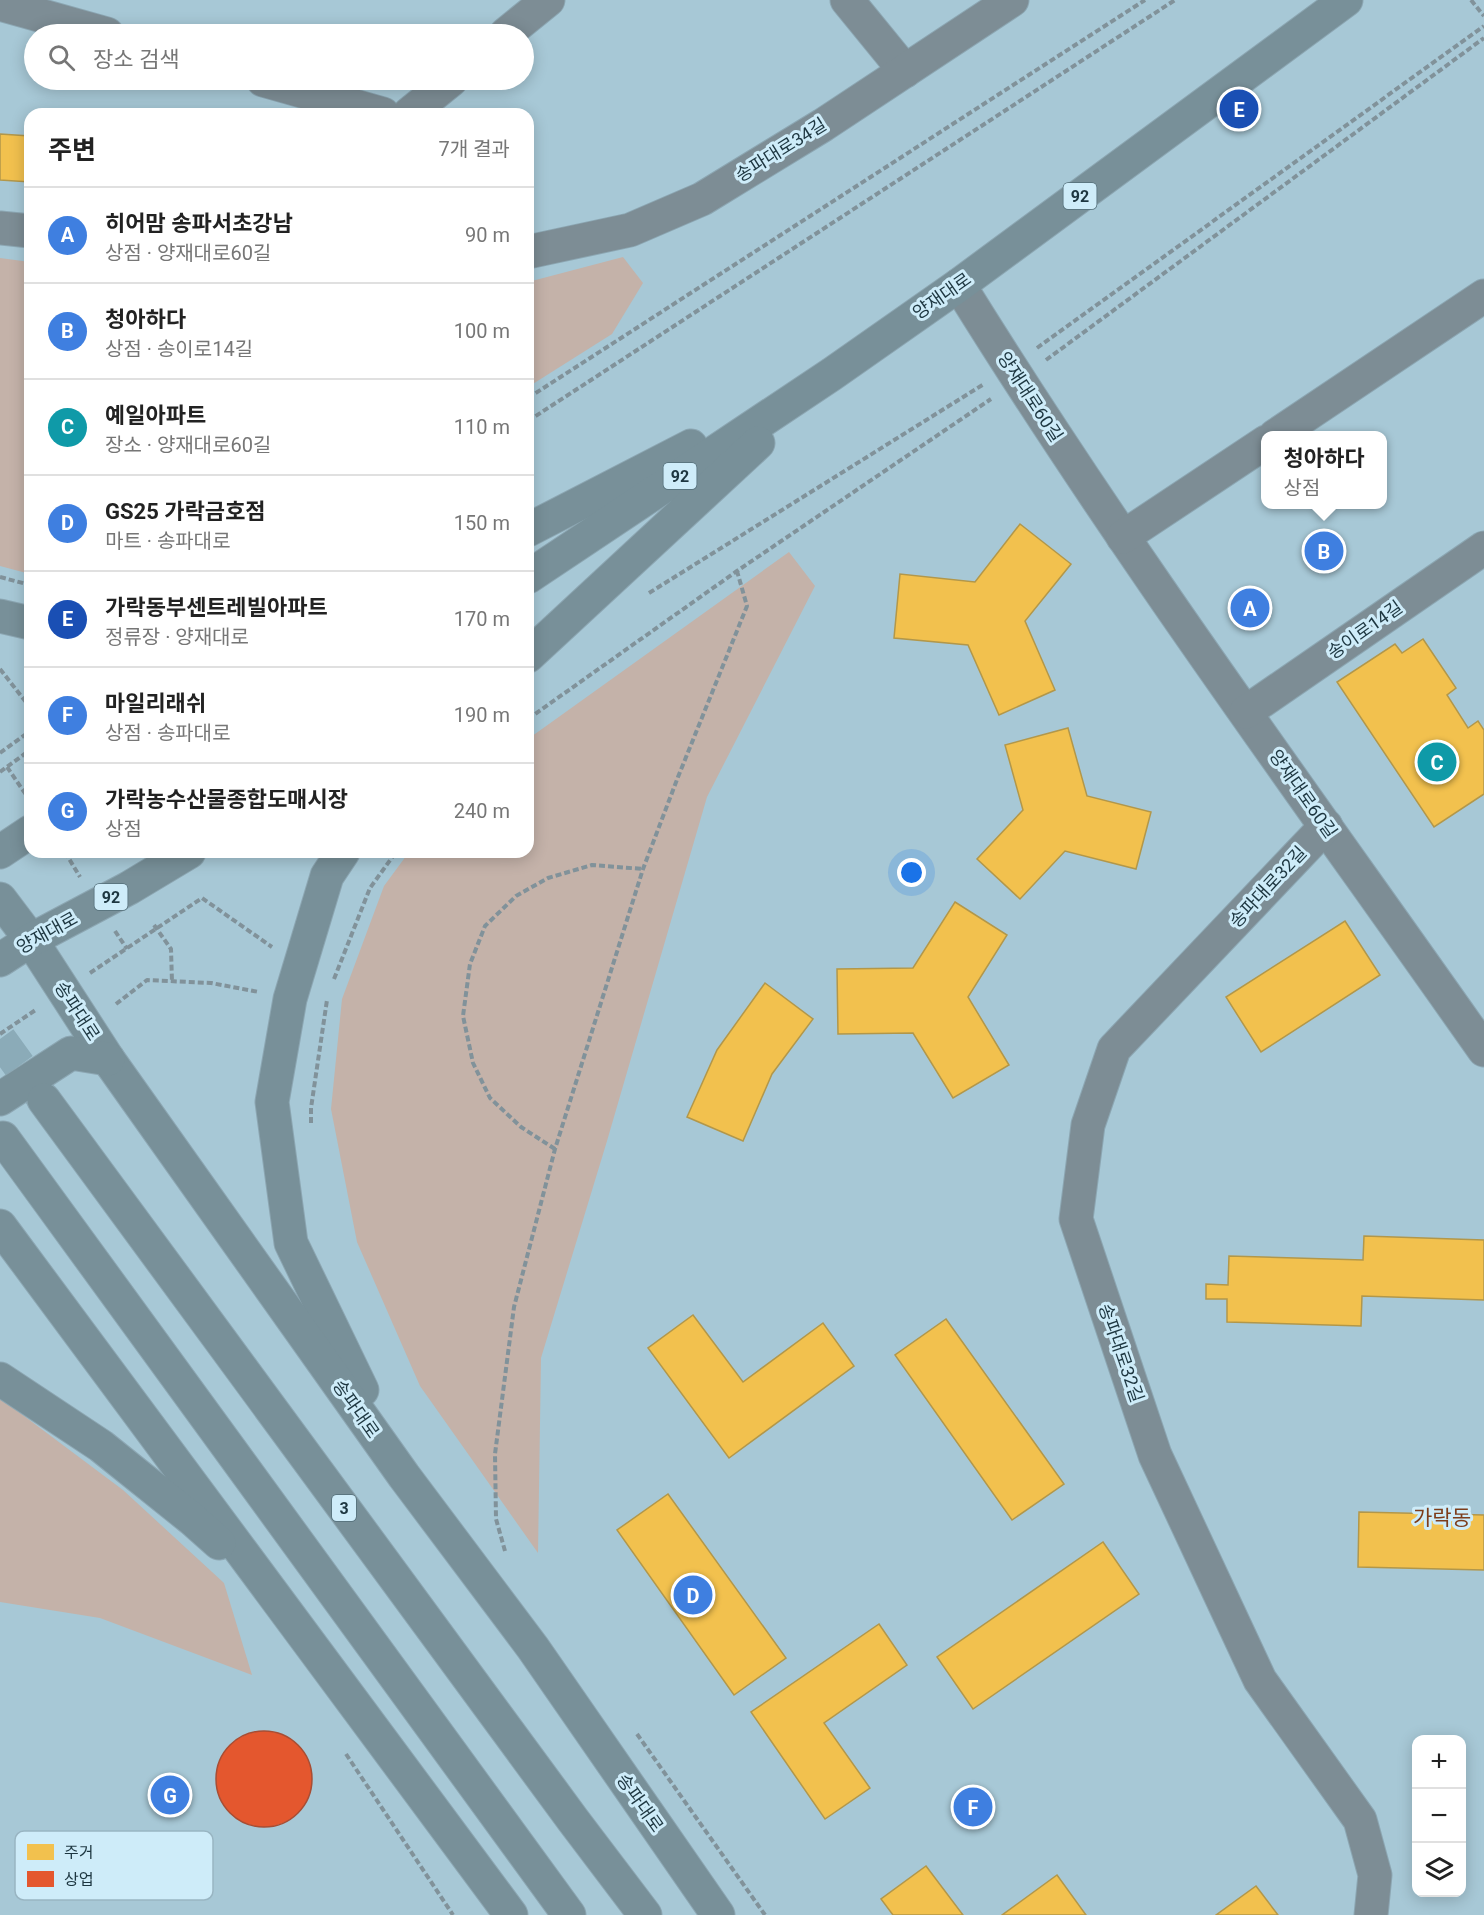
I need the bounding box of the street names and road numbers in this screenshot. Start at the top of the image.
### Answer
street label: 송파대로34길 [731,113,830,186]
road number: 92 [1064,183,1096,209]
street label: 양재대로 [909,268,975,323]
street label: 양재대로60길 [994,348,1067,446]
road number: 92 [664,463,696,489]
street label: 송이로14길 [1323,596,1406,663]
street label: 양재대로60길 [1265,745,1342,842]
street label: 송파대로32길 [1225,842,1310,932]
road number: 92 [94,884,128,910]
street label: 양재대로 [13,907,81,958]
street label: 송파대로 [51,977,104,1044]
street label: 송파대로32길 [1095,1301,1148,1405]
street label: 송파대로 [329,1376,384,1442]
road number: 3 [332,1495,356,1521]
street label: 송파대로 [613,1770,668,1836]

